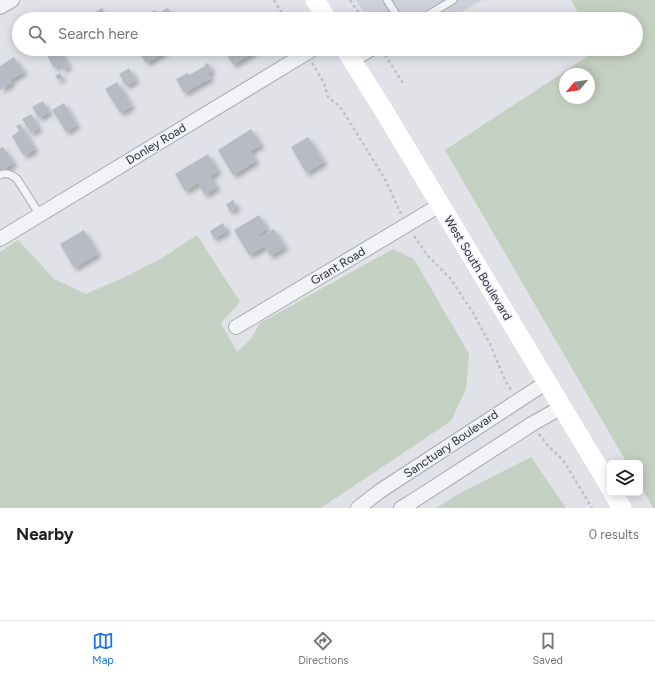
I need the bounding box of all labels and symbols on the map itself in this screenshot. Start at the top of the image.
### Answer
north arrow [559,68,595,104]
street label: Donley Road [123,121,189,167]
street label: West South Boulevard [441,213,515,323]
street label: Grant Road [308,244,368,288]
street label: Sanctuary Boulevard [401,407,501,481]

